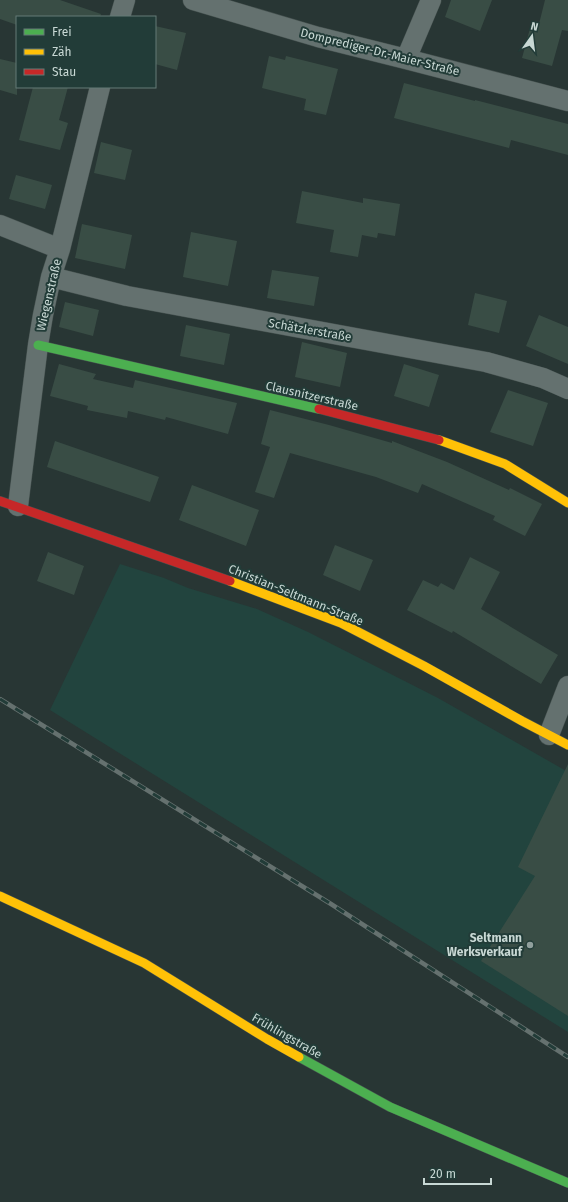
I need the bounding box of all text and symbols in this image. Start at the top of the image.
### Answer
legend [16,16,156,88]
north arrow [512,16,552,56]
text: N [529,20,539,34]
text: Frei [52,25,72,39]
street label: Domprediger-Dr.-Maier-Straße [299,25,461,79]
text: Zäh [52,45,72,59]
text: Stau [52,65,76,79]
street label: Wiegenstraße [34,257,64,333]
street label: Schätzlerstraße [267,316,353,344]
street label: Clausnitzerstraße [264,379,360,413]
street label: Christian-Seltmann-Straße [226,561,366,629]
place label: Seltmann Werksverkauf [447,931,524,959]
marker: Seltmann Werksverkauf [525,940,535,950]
street label: Frühlingstraße [249,1010,325,1062]
scale bar [424,1160,491,1186]
text: 20 m [430,1167,456,1181]

